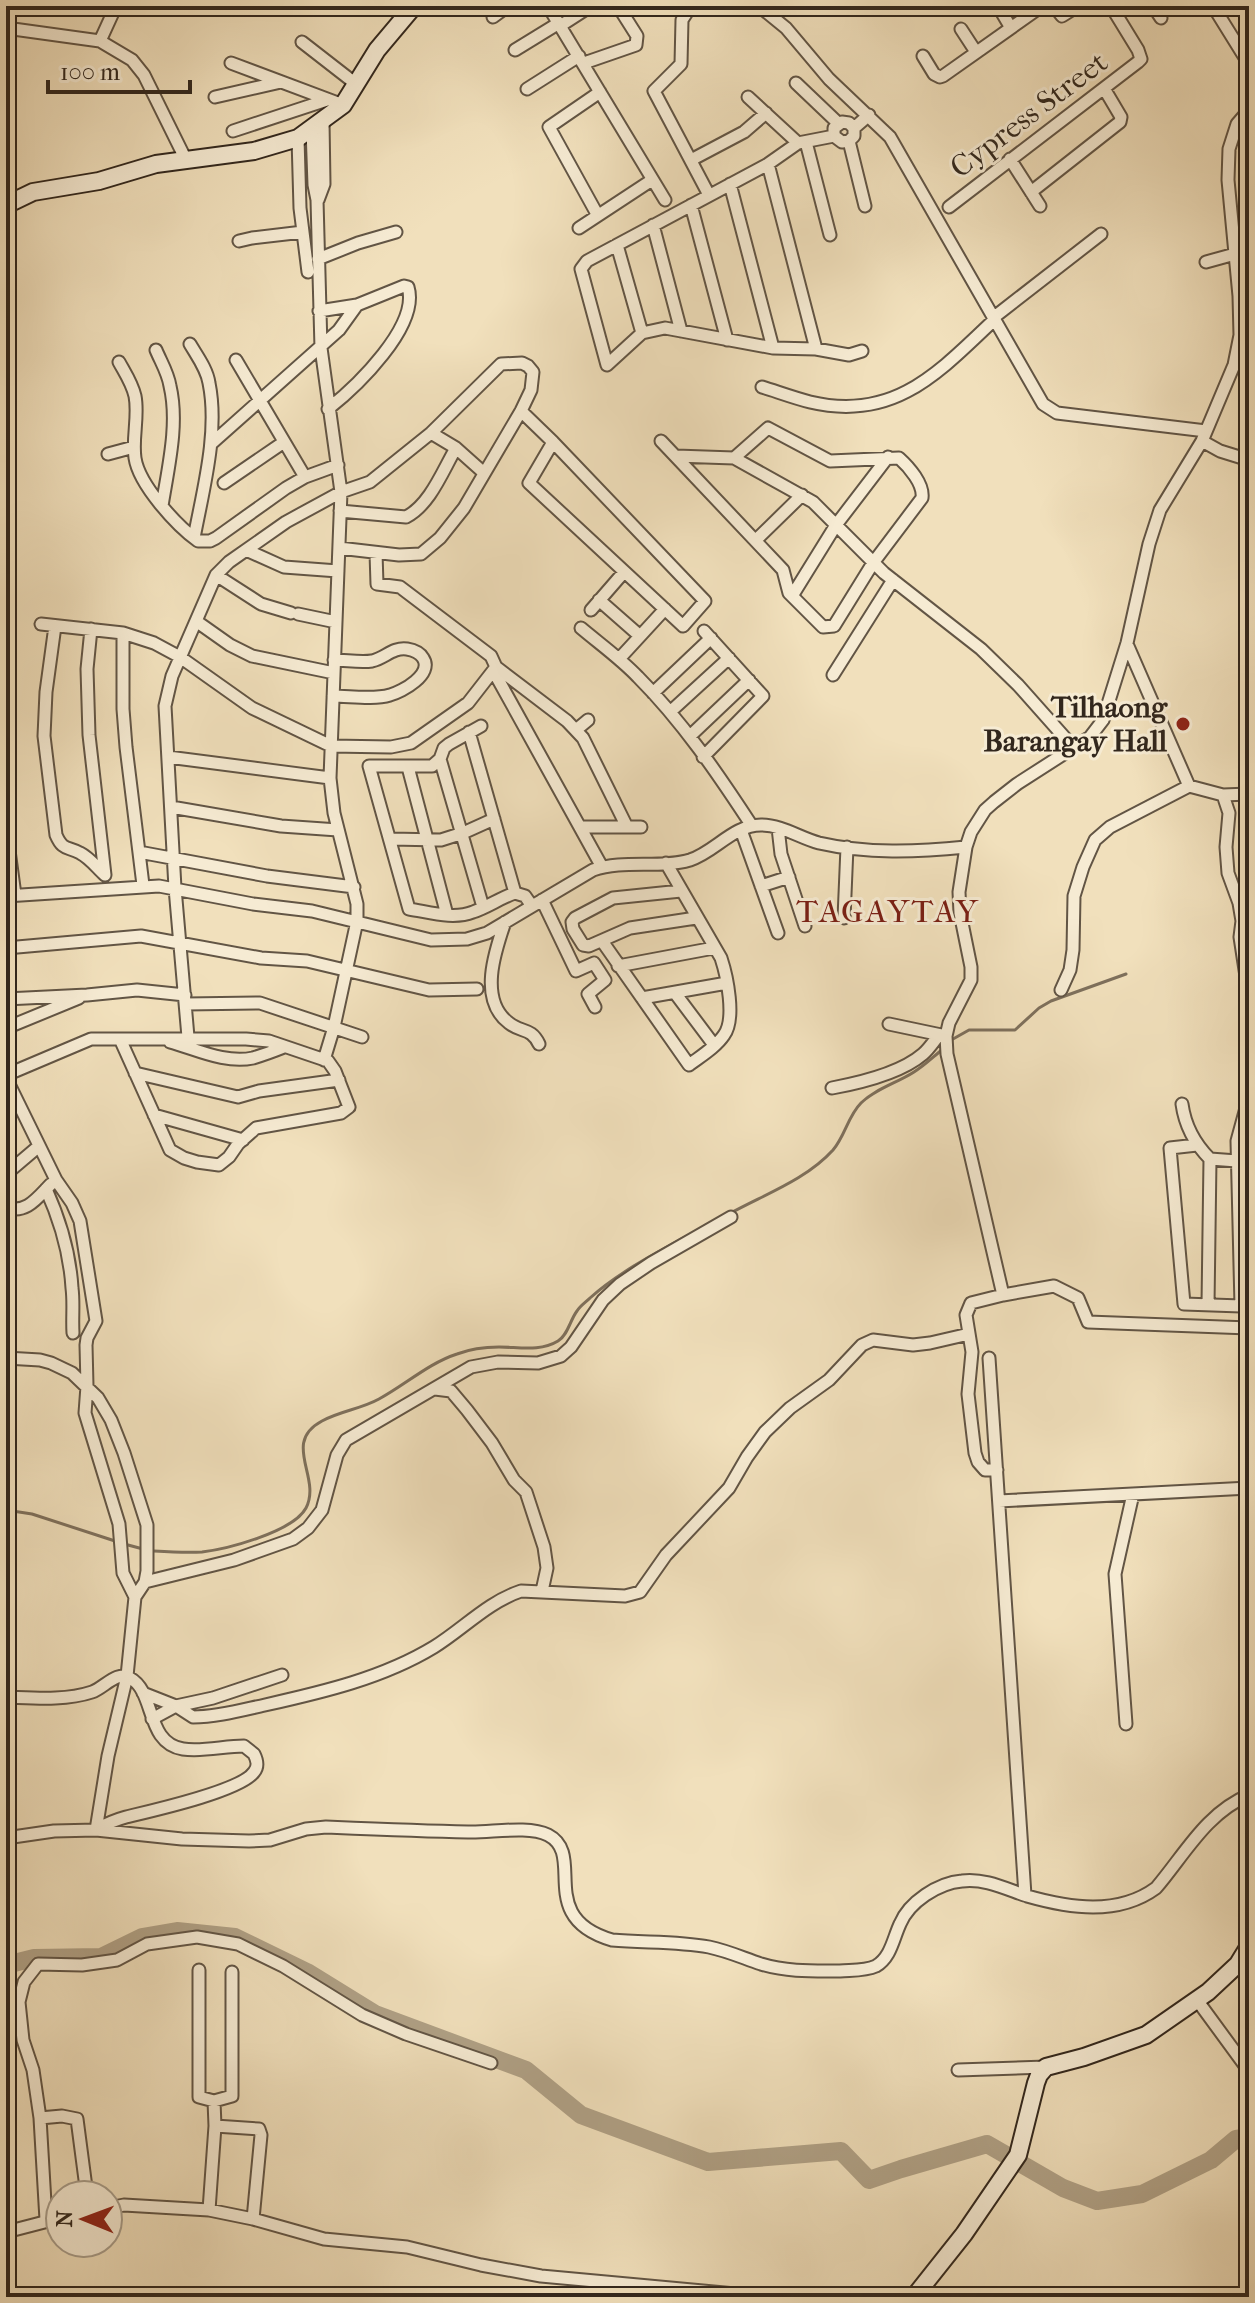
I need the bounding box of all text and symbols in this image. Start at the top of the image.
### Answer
scale bar [48,44,190,94]
street label: Cypress Street [944,44,1115,185]
text: 100 m [60,58,120,86]
place label: Tilhaong Barangay Hall [984,690,1168,759]
marker: Tilhaong Barangay Hall [1174,715,1192,733]
district label: TAGAYTAY [796,893,980,930]
north arrow [44,2179,124,2259]
text: N [52,2210,78,2227]

